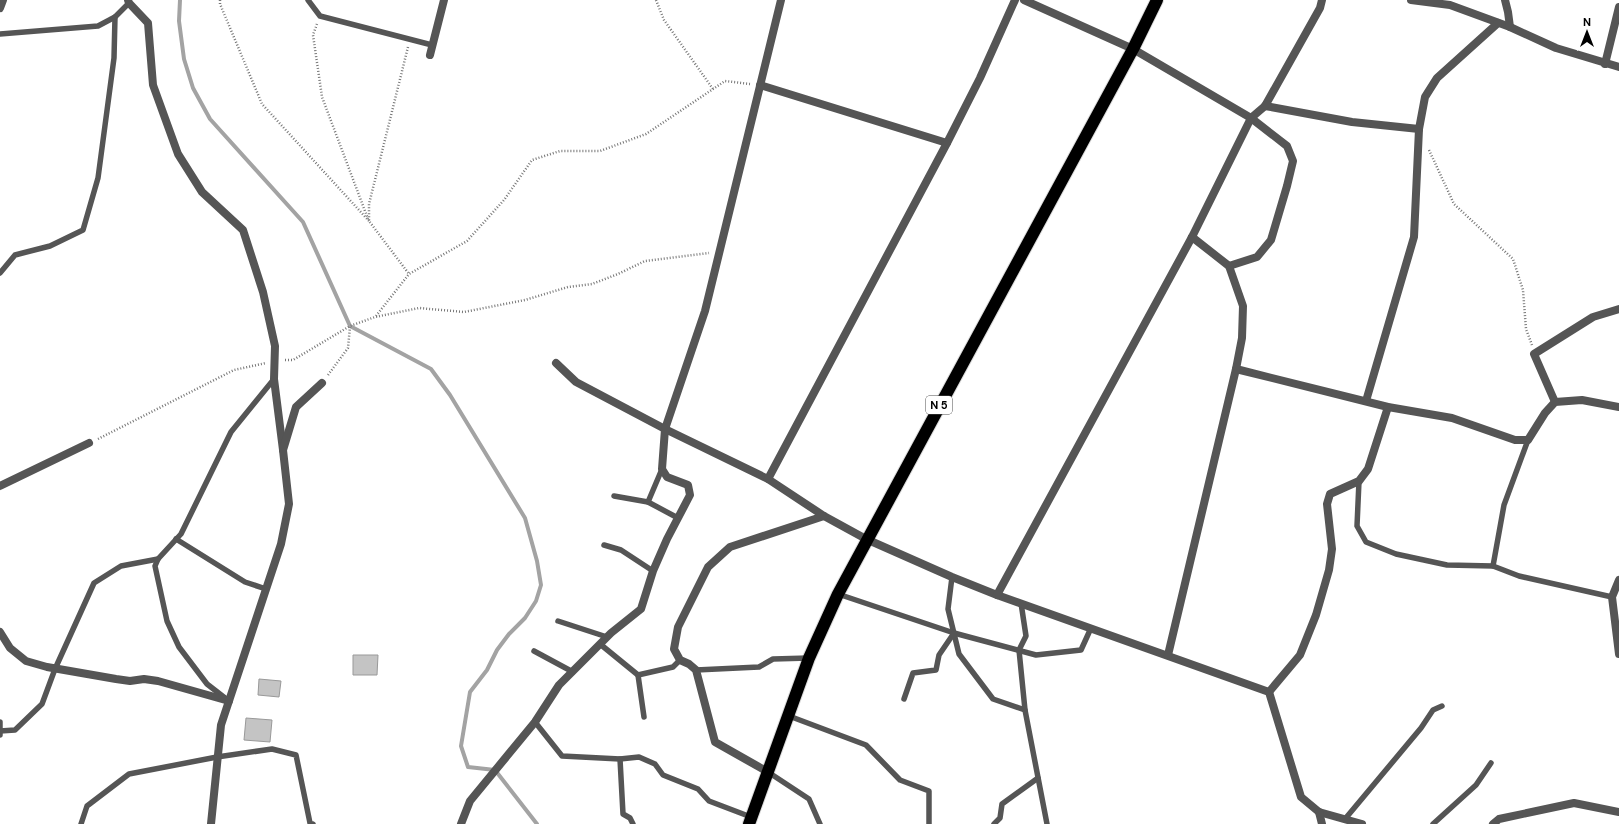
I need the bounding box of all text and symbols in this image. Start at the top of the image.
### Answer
north arrow [1567,12,1607,52]
text: N [1583,15,1591,29]
road number: N 5 [926,396,952,414]

